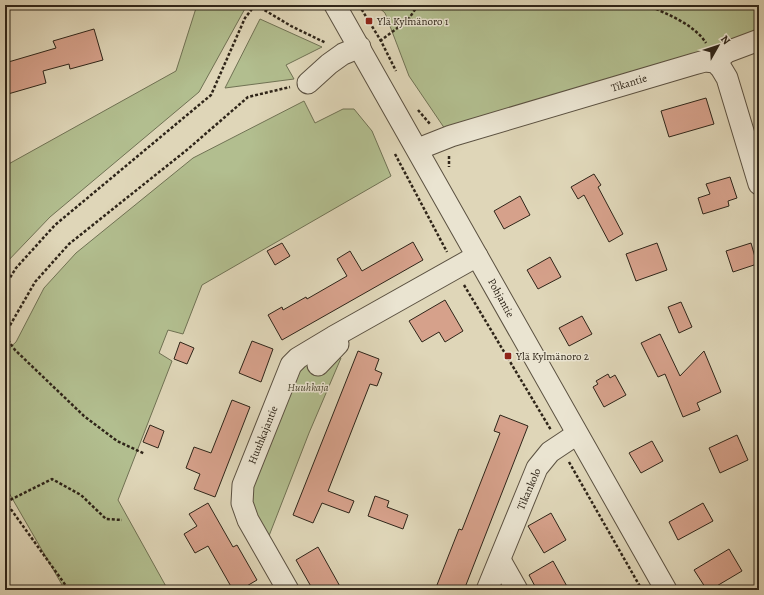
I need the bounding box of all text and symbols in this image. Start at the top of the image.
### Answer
place label: Ylä Kylmänoro 1 [376,14,449,29]
marker: Ylä Kylmänoro 1 [364,16,374,26]
north arrow [698,26,738,66]
text: N [717,32,734,48]
street label: Tikantie [609,70,649,96]
street label: Pohjantie [484,276,518,320]
place label: Ylä Kylmänoro 2 [515,349,589,364]
marker: Ylä Kylmänoro 2 [503,351,513,361]
park label: Huuhkaja [287,380,329,395]
street label: Huuhkajantie [244,403,282,467]
street label: Tikankolo [513,465,545,512]

